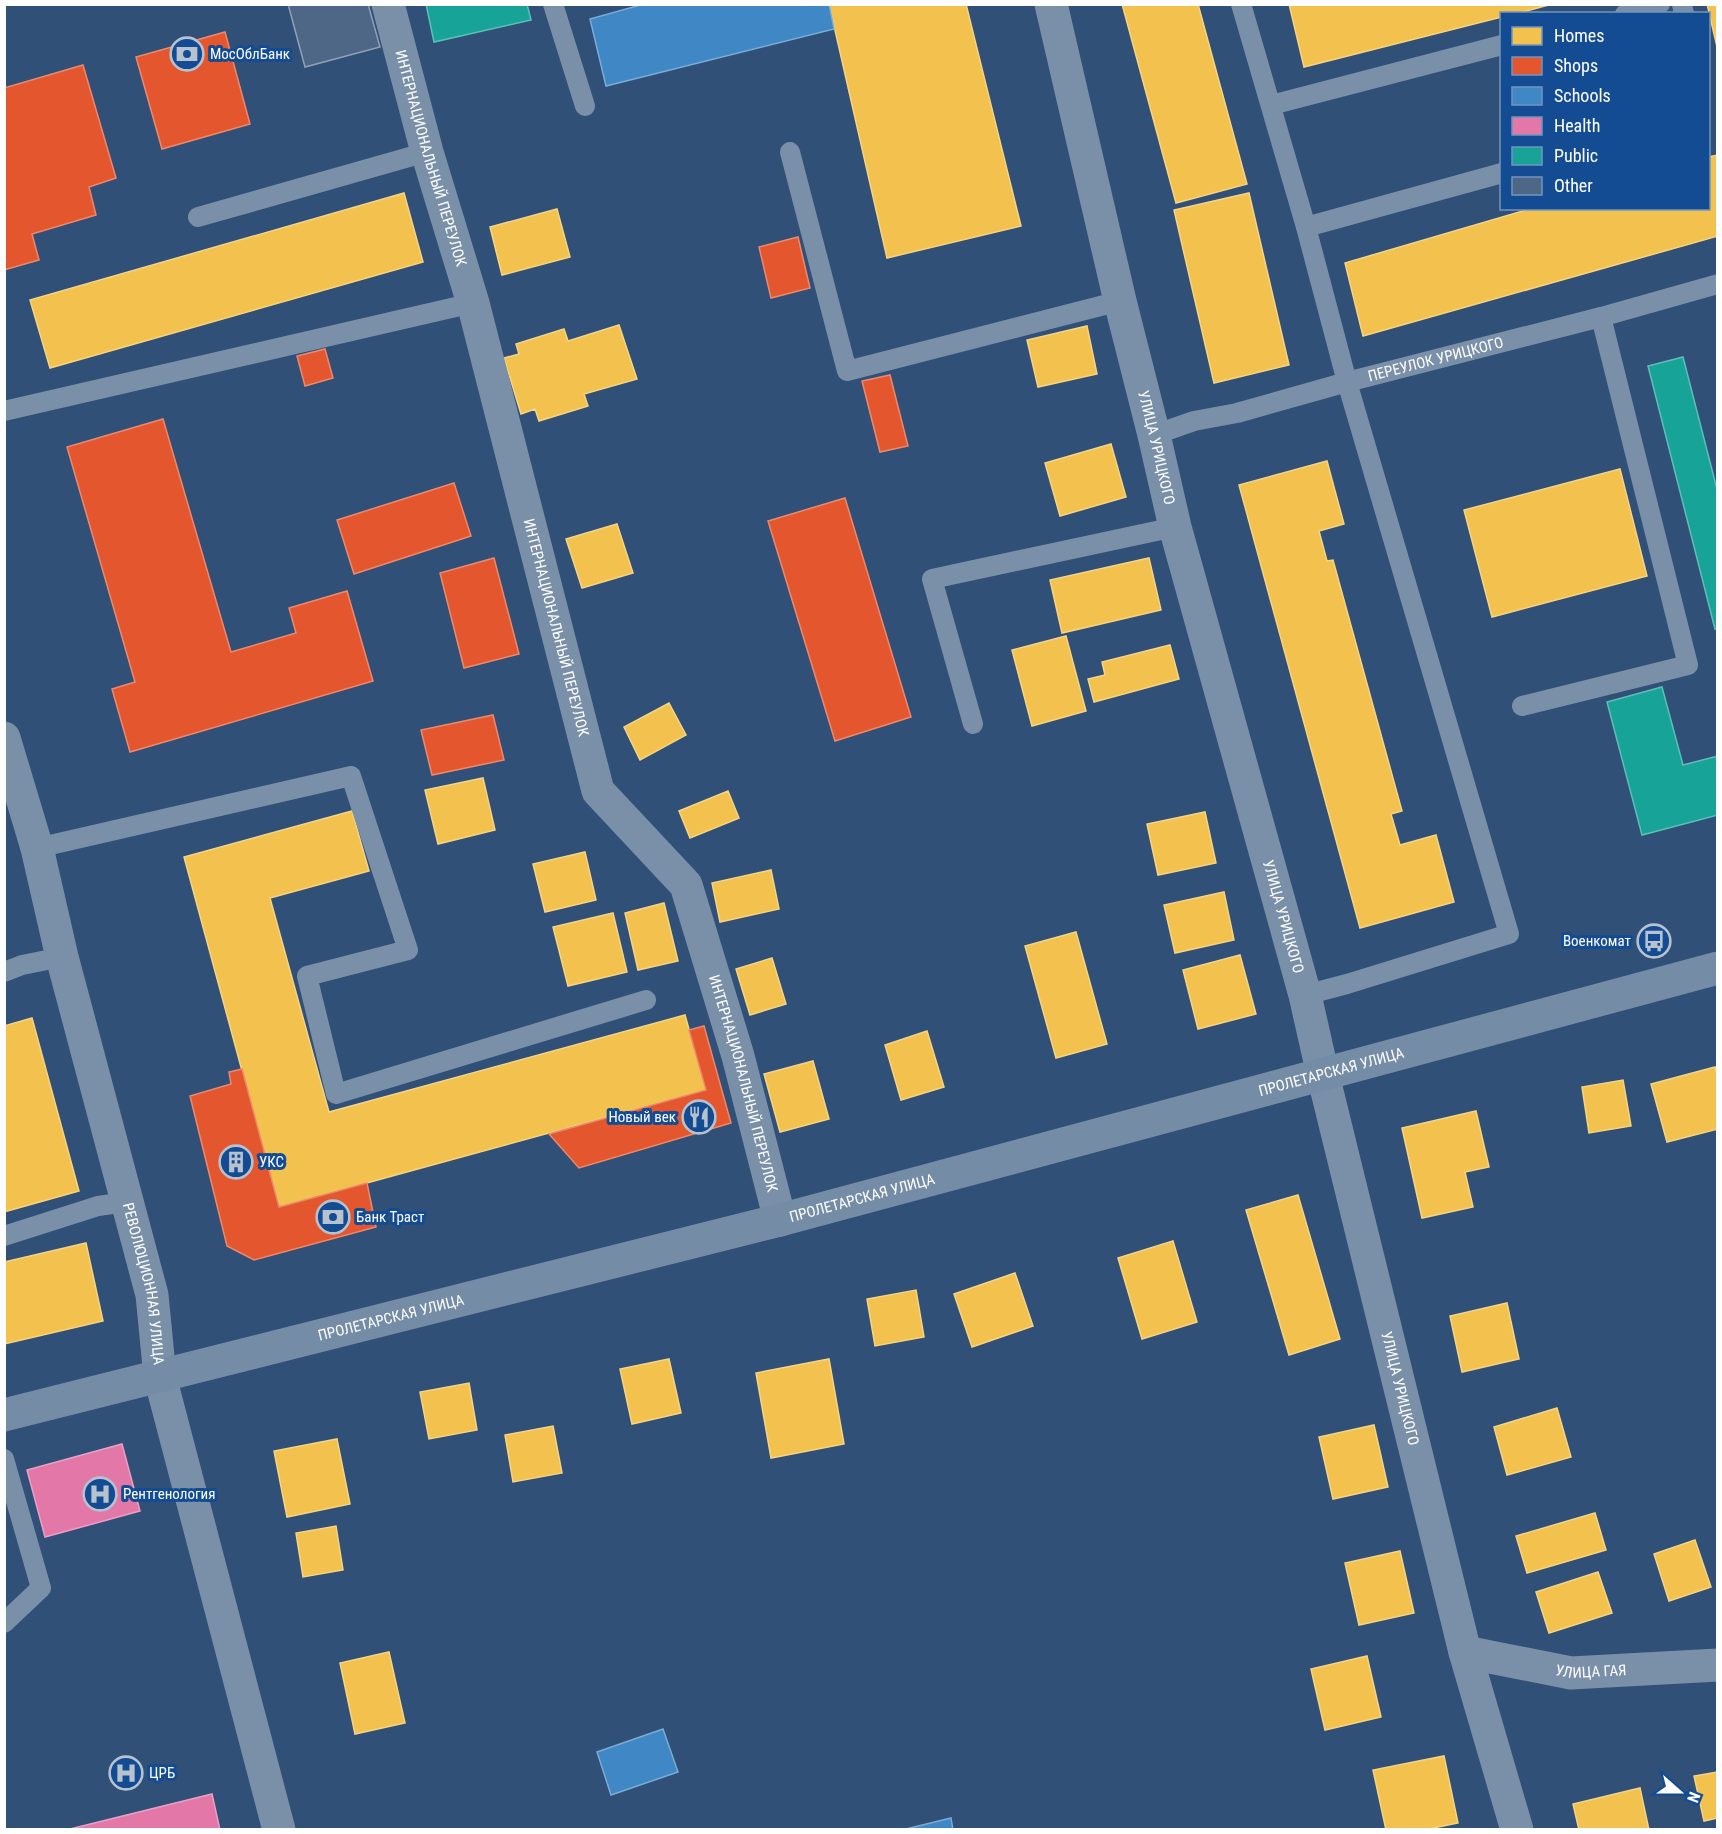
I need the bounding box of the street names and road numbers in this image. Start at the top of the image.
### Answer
street label: ИНТЕРНАЦИОНАЛЬНЫЙ ПЕРЕУЛОК [391,48,470,269]
street label: ПЕРЕУЛОК УРИЦКОГО [1366,333,1505,385]
street label: УЛИЦА УРИЦКОГО [1134,389,1179,506]
street label: ИНТЕРНАЦИОНАЛЬНЫЙ ПЕРЕУЛОК [520,517,593,739]
street label: УЛИЦА УРИЦКОГО [1259,858,1308,975]
street label: ИНТЕРНАЦИОНАЛЬНЫЙ ПЕРЕУЛОК [705,973,782,1194]
street label: ПРОЛЕТАРСКАЯ УЛИЦА [1257,1044,1406,1100]
street label: ПРОЛЕТАРСКАЯ УЛИЦА [787,1170,937,1226]
street label: РЕВОЛЮЦИОННАЯ УЛИЦА [119,1201,168,1366]
street label: ПРОЛЕТАРСКАЯ УЛИЦА [316,1291,466,1345]
street label: УЛИЦА УРИЦКОГО [1377,1330,1423,1447]
street label: УЛИЦА ГАЯ [1554,1661,1627,1682]

